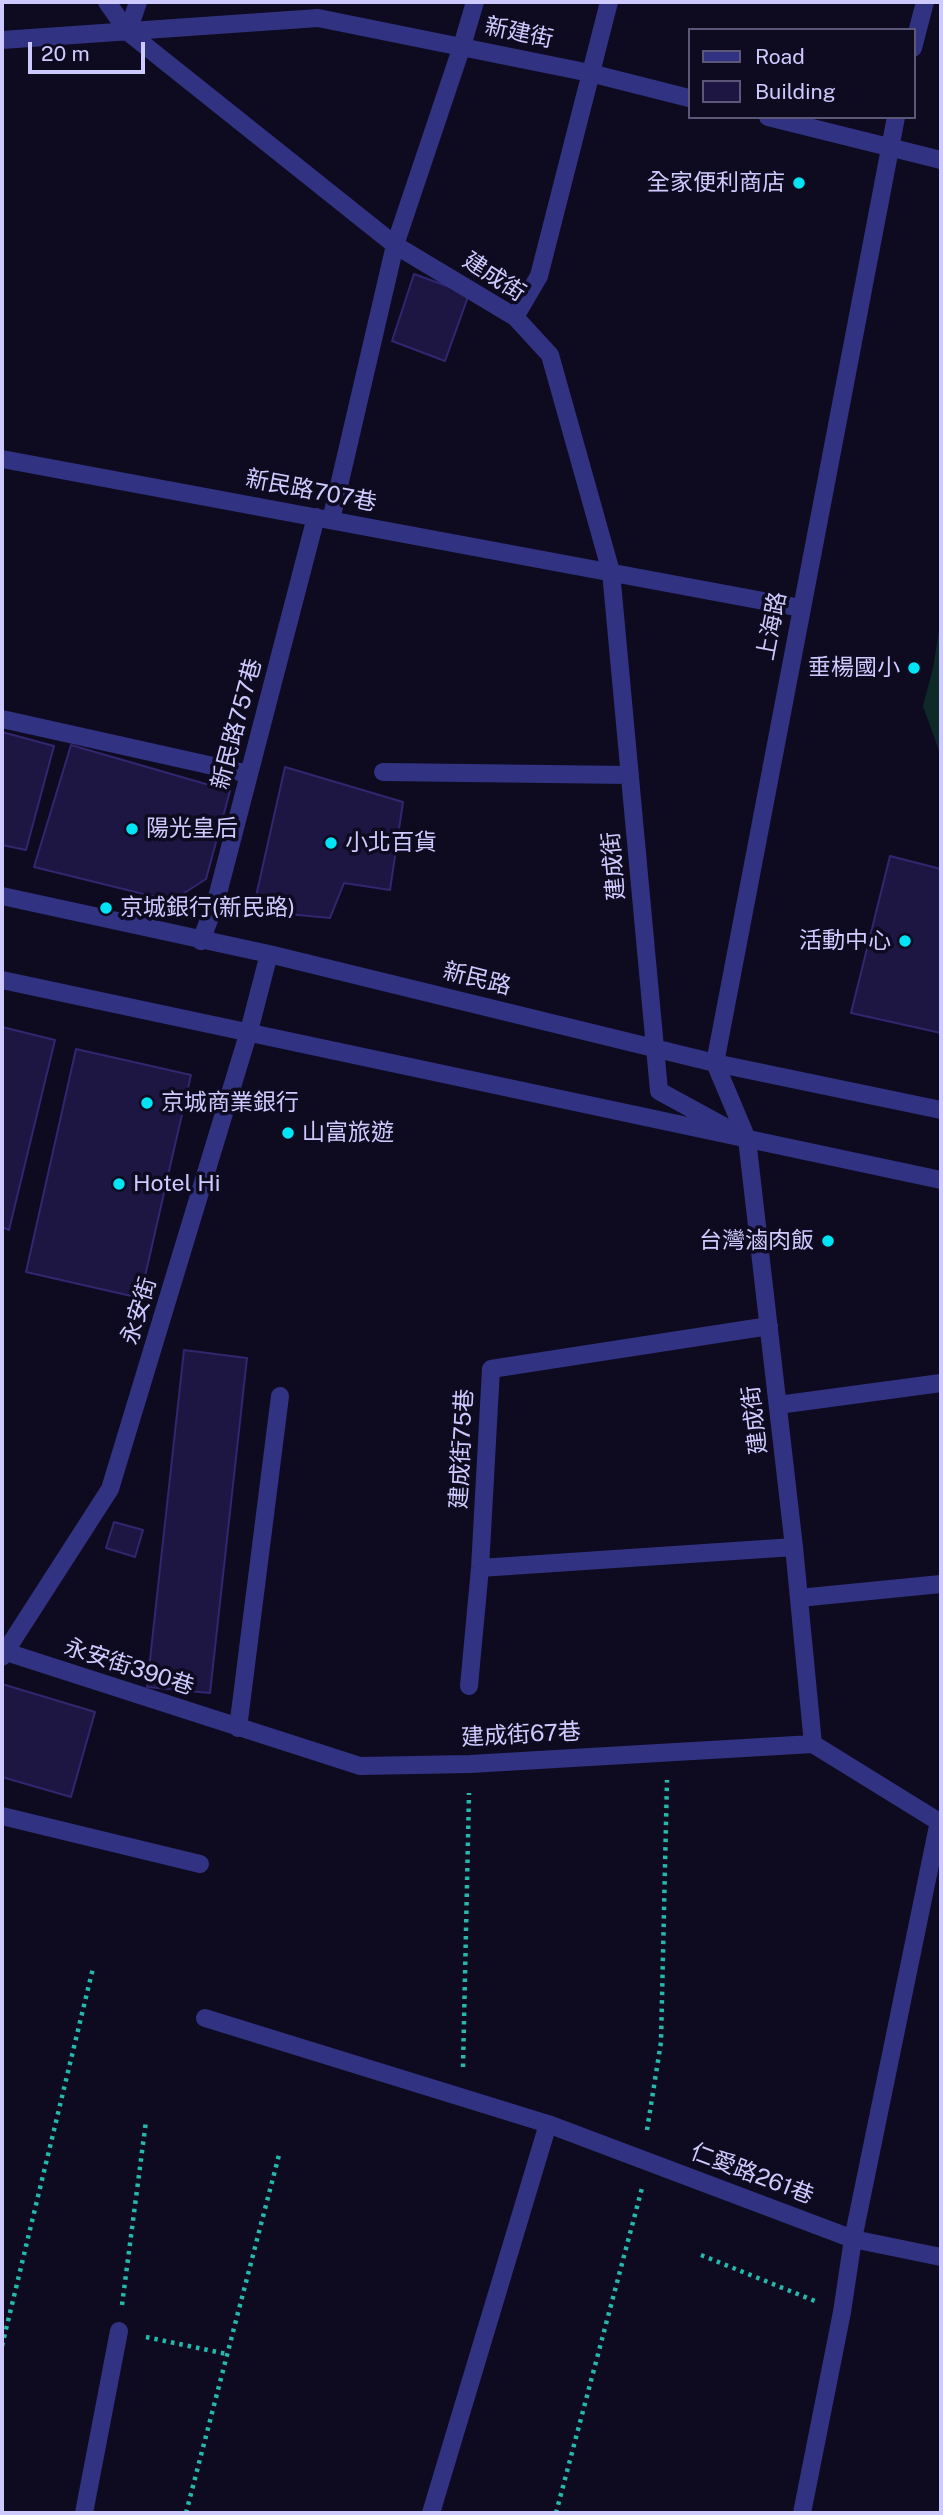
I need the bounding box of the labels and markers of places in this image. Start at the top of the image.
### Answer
place label: 全家便利商店 [647,169,785,197]
marker: 全家便利商店 [791,175,807,191]
place label: 垂楊國小 [808,654,900,682]
marker: 垂楊國小 [906,660,922,676]
place label: 陽光皇后 [146,815,238,843]
marker: 陽光皇后 [124,821,140,837]
place label: 小北百貨 [345,829,437,857]
marker: 小北百貨 [323,835,339,851]
place label: 京城銀行(新民路) [120,894,295,922]
marker: 京城銀行(新民路) [98,900,114,916]
place label: 活動中心 [799,927,891,955]
marker: 活動中心 [897,933,913,949]
place label: 京城商業銀行 [161,1089,299,1117]
marker: 京城商業銀行 [139,1095,155,1111]
place label: 山富旅遊 [302,1119,394,1147]
marker: 山富旅遊 [280,1125,296,1141]
place label: Hotel Hi [133,1170,220,1198]
marker: Hotel Hi [111,1176,127,1192]
place label: 台灣滷肉飯 [699,1227,814,1255]
marker: 台灣滷肉飯 [820,1233,836,1249]

